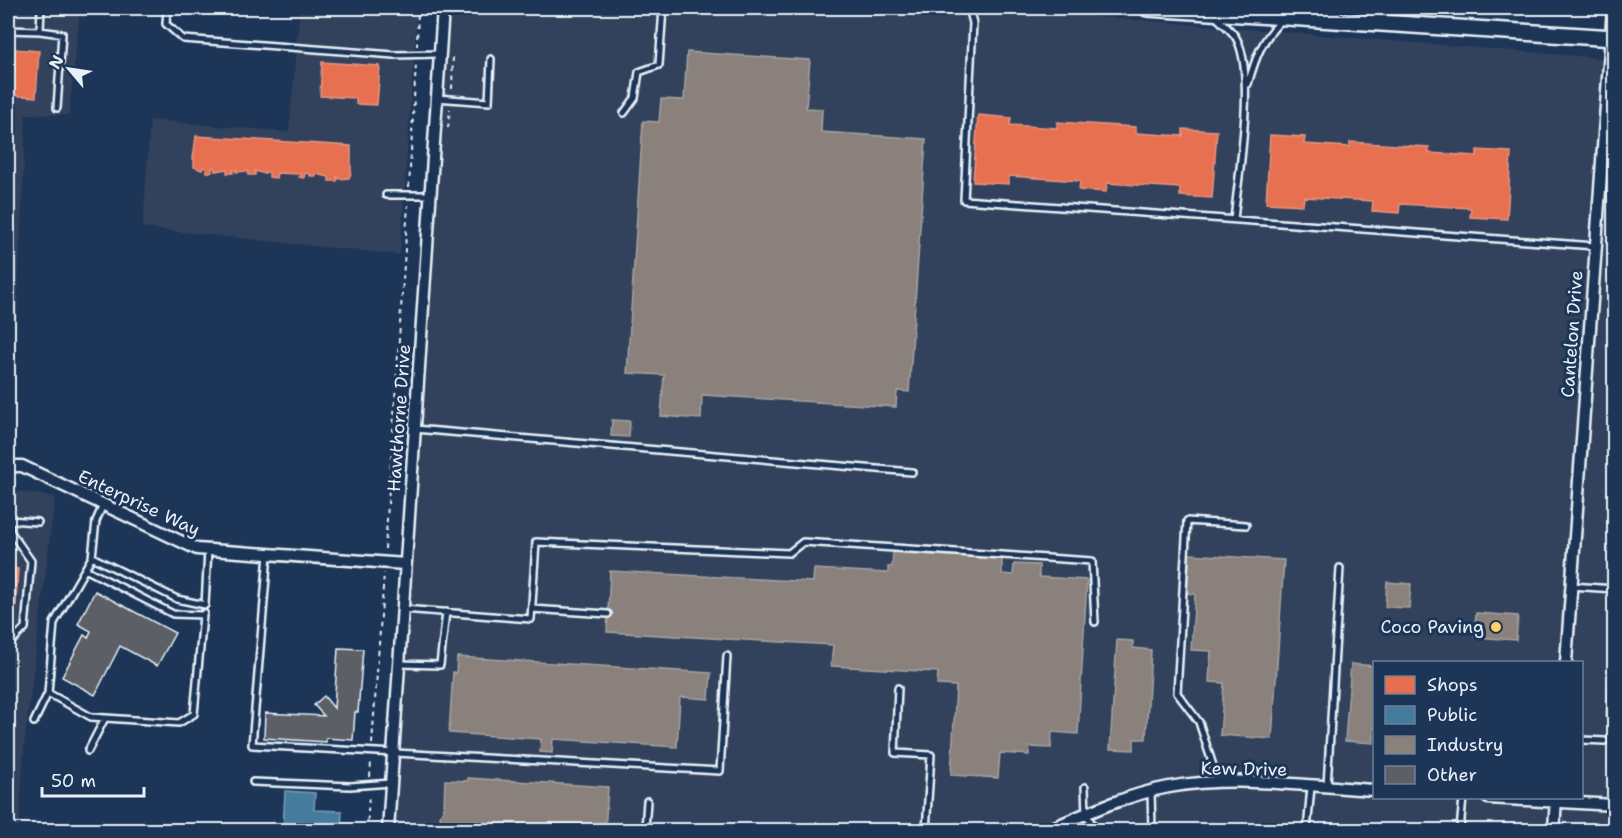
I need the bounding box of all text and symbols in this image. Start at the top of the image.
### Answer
north arrow [39,39,99,99]
text: N [44,51,69,73]
street label: Cantelon Drive [1556,270,1588,398]
street label: Hawthorne Drive [382,343,416,493]
street label: Enterprise Way [74,464,204,542]
place label: Coco Paving [1380,615,1484,639]
marker: Coco Paving [1489,620,1503,634]
legend [1373,661,1583,799]
text: Shops [1427,673,1478,697]
text: Public [1427,703,1477,727]
text: Industry [1427,733,1503,757]
street label: Kew Drive [1200,756,1288,782]
scale bar [42,760,144,798]
text: Other [1427,763,1477,787]
text: 50 m [51,769,96,793]

